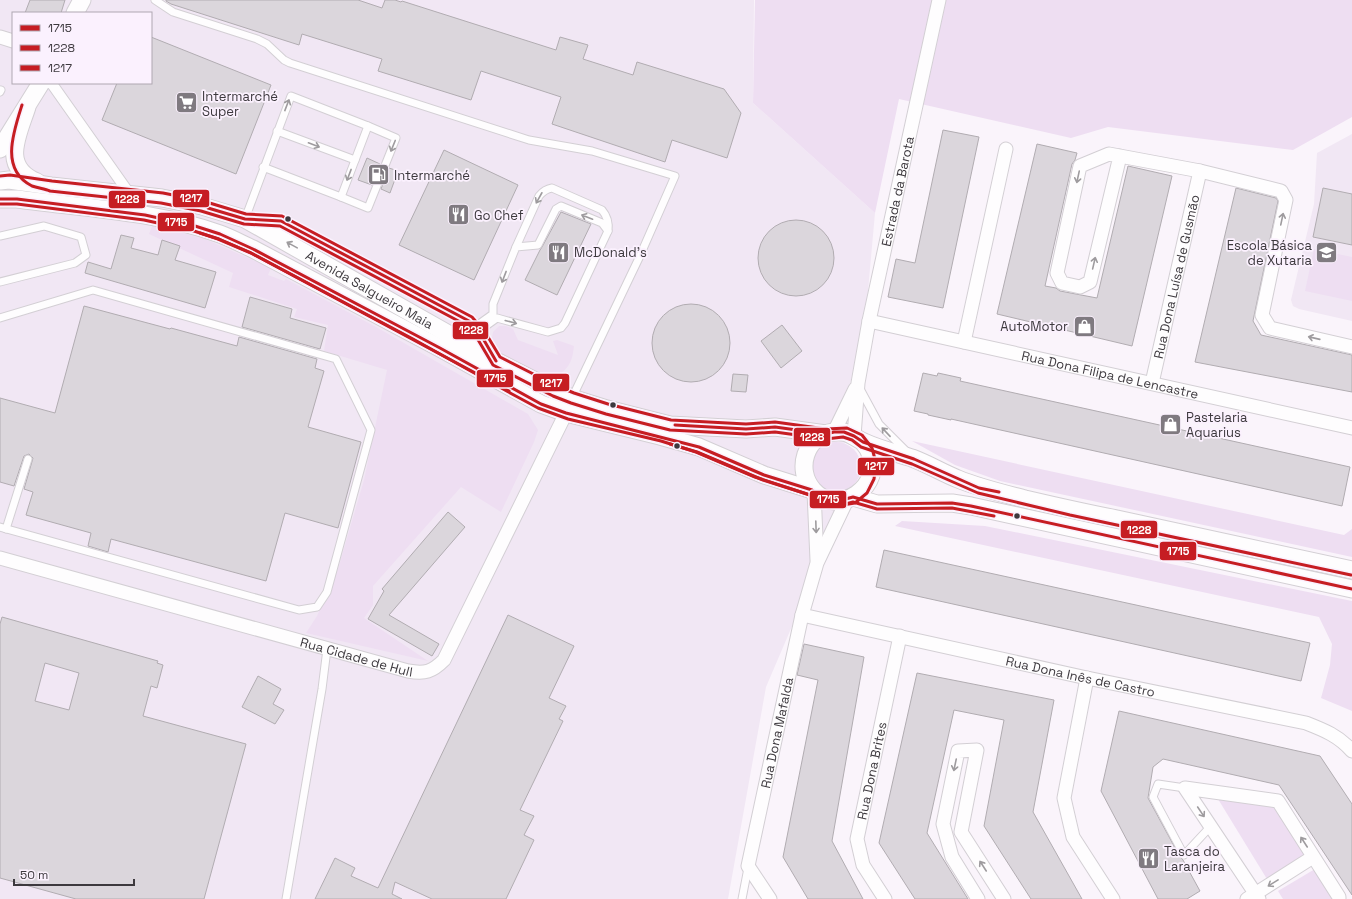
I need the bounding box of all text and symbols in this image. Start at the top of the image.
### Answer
legend [12,12,152,84]
text: 1715 [48,20,72,36]
text: 1228 [48,40,75,56]
text: 1217 [48,60,72,76]
place label: Intermarché Super [202,88,278,120]
supermarket icon: Intermarché Super [174,90,200,116]
one-way arrow [284,99,292,111]
street label: Estrada da Barota [877,134,918,248]
one-way arrow [388,139,396,151]
one-way arrow [307,142,320,149]
fuel station icon: Intermarché [365,162,391,188]
place label: Intermarché [394,167,470,184]
one-way arrow [345,168,353,180]
one-way arrow [1073,170,1081,183]
line badge: 1217 [172,189,210,208]
line badge: 1228 [108,190,146,209]
text: 1217 [180,191,202,205]
one-way arrow [534,191,542,203]
text: 1228 [115,192,140,206]
street label: Rua Dona Luísa de Gusmão [1149,193,1203,360]
restaurant icon: Go Chef [446,202,472,228]
place label: Go Chef [474,207,524,224]
line badge: 1715 [157,212,195,232]
one-way arrow [581,213,593,221]
one-way arrow [1279,213,1287,226]
unlabelled marker [283,214,293,224]
text: 1715 [165,215,188,229]
place label: Escola Básica de Xutaria [1227,237,1313,269]
restaurant icon: McDonald's [545,239,571,265]
school or university icon: Escola Básica de Xutaria [1314,239,1340,265]
one-way arrow [286,241,298,249]
place label: McDonald's [574,244,647,261]
street label: Avenida Salgueiro Maia [303,247,437,333]
one-way arrow [1091,257,1098,270]
one-way arrow [499,271,507,283]
shop icon: AutoMotor [1071,313,1097,339]
one-way arrow [504,318,517,326]
place label: AutoMotor [1000,318,1068,335]
line badge: 1228 [452,321,489,340]
text: 1228 [459,323,484,337]
one-way arrow [1308,333,1321,341]
street label: Rua Dona Filipa de Lencastre [1020,347,1200,402]
line badge: 1715 [476,369,514,388]
text: 1715 [484,371,507,385]
line badge: 1217 [532,373,570,392]
text: 1217 [540,376,562,390]
unlabelled marker [608,400,618,410]
place label: Pastelaria Aquarius [1186,409,1248,441]
shop icon: Pastelaria Aquarius [1158,411,1184,437]
line badge: 1228 [793,427,831,447]
one-way arrow [882,427,891,437]
text: 1228 [800,430,825,444]
unlabelled marker [672,441,682,451]
line badge: 1217 [857,457,895,476]
text: 1217 [865,459,887,473]
line badge: 1715 [809,490,847,509]
text: 1715 [817,492,840,506]
unlabelled marker [1012,511,1022,521]
one-way arrow [812,520,819,533]
line badge: 1228 [1120,520,1158,539]
text: 1228 [1127,523,1152,537]
line badge: 1715 [1159,541,1197,561]
text: 1715 [1167,544,1190,558]
street label: Rua Cidade de Hull [298,633,414,680]
street label: Rua Dona Inês de Castro [1004,652,1157,700]
street label: Rua Dona Mafalda [756,675,797,790]
street label: Rua Dona Brites [853,720,890,821]
one-way arrow [951,758,959,771]
one-way arrow [1197,806,1205,817]
one-way arrow [1300,837,1308,848]
place label: Tasca do Laranjeira [1164,843,1225,875]
restaurant icon: Tasca do Laranjeira [1135,845,1161,871]
scale bar [14,861,134,887]
one-way arrow [979,861,987,872]
text: 50 m [20,867,48,883]
one-way arrow [1268,879,1279,887]

